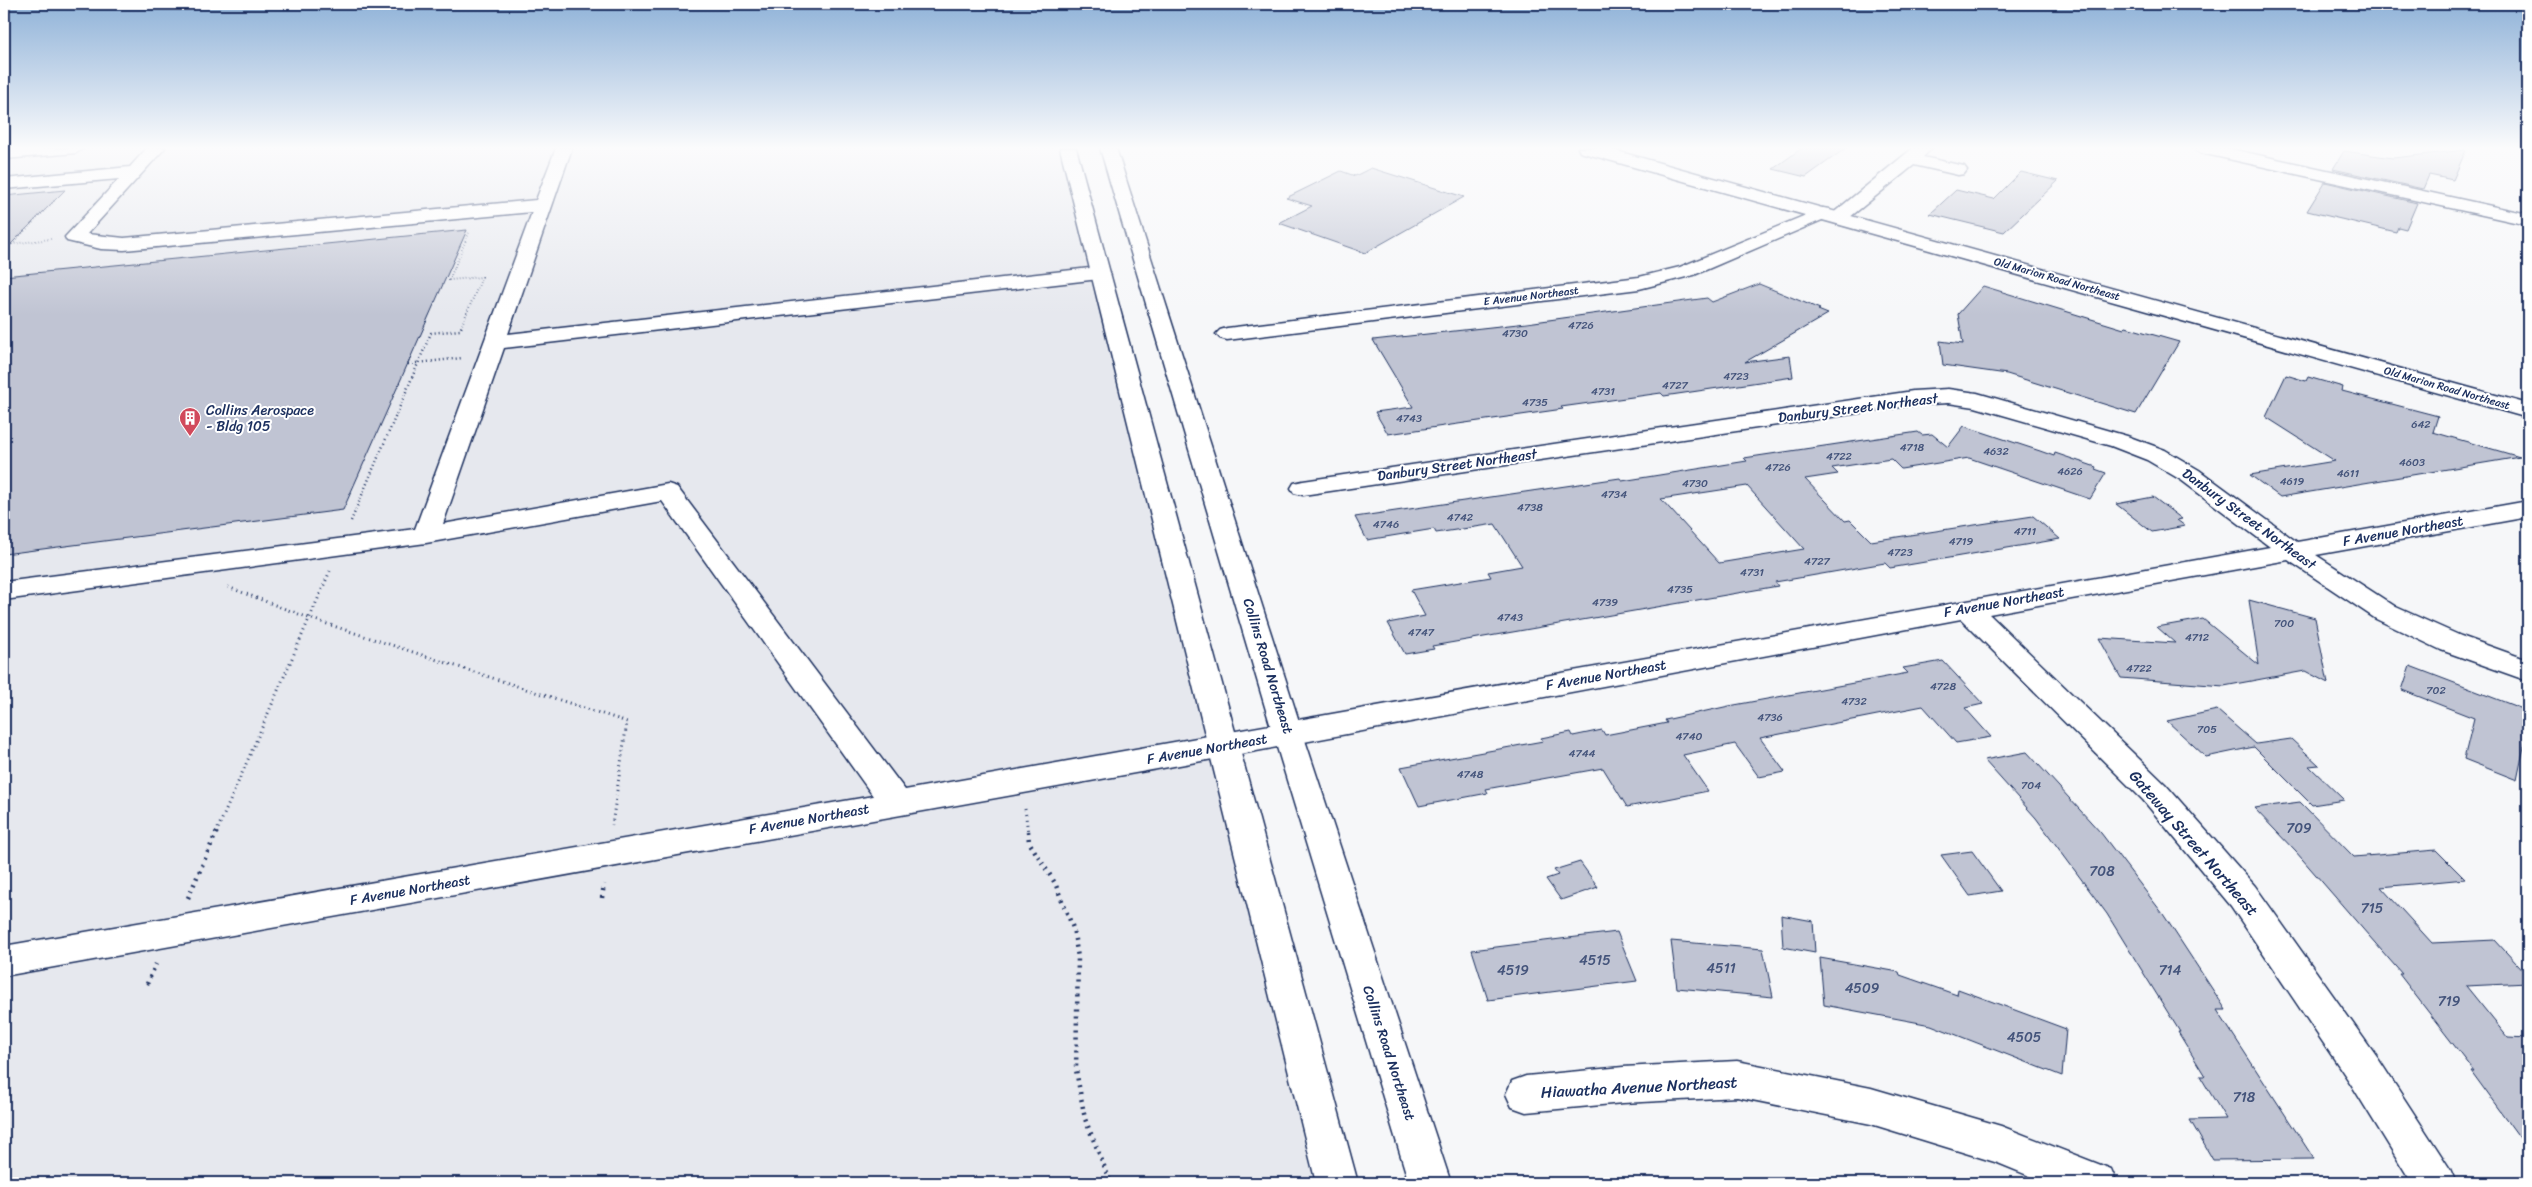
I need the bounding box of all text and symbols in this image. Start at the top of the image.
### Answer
street label: Old Marion Road Northeast [1992,252,2122,306]
street label: E Avenue Northeast [1482,281,1580,311]
house number: 4726 [1568,316,1594,335]
house number: 4730 [1502,324,1528,343]
street label: Old Marion Road Northeast [2382,361,2512,415]
house number: 4723 [1723,367,1749,386]
house number: 4727 [1662,376,1689,395]
house number: 4731 [1591,382,1615,401]
street label: Danbury Street Northeast [1777,386,1941,430]
house number: 4735 [1522,393,1548,412]
place label: Collins Aerospace - Bldg 105 [206,398,314,439]
building icon: Collins Aerospace - Bldg 105 [178,406,202,437]
house number: 4743 [1396,409,1422,428]
house number: 642 [2411,415,2431,434]
house number: 4718 [1900,438,1925,457]
street label: Danbury Street Northeast [1376,441,1540,489]
house number: 4632 [1983,442,2009,461]
house number: 4722 [1826,447,1853,466]
house number: 4603 [2399,453,2425,472]
house number: 4726 [1765,458,1791,477]
house number: 4626 [2057,462,2083,481]
street label: Danbury Street Northeast [2177,462,2323,577]
house number: 4611 [2337,464,2360,483]
house number: 4619 [2280,472,2305,491]
house number: 4730 [1682,474,1708,493]
house number: 4734 [1601,485,1627,504]
house number: 4738 [1517,498,1543,517]
house number: 4742 [1447,508,1474,527]
street label: F Avenue Northeast [2341,508,2465,554]
house number: 4746 [1373,515,1399,534]
house number: 4711 [2014,522,2037,541]
house number: 4719 [1949,532,1974,551]
house number: 4723 [1887,543,1913,562]
house number: 4727 [1804,552,1831,571]
house number: 4731 [1740,563,1764,582]
street label: F Avenue Northeast [1942,579,2066,625]
house number: 4735 [1667,580,1693,599]
house number: 4739 [1592,593,1618,612]
street label: Collins Road Northeast [1235,595,1301,737]
house number: 4743 [1497,608,1523,627]
house number: 700 [2274,614,2294,633]
house number: 4747 [1408,623,1435,642]
house number: 4712 [2185,628,2210,647]
street label: F Avenue Northeast [1544,652,1668,698]
house number: 4722 [2126,659,2153,678]
house number: 4728 [1930,677,1956,696]
house number: 702 [2426,681,2446,700]
house number: 4732 [1841,692,1867,711]
house number: 4736 [1757,708,1783,727]
house number: 705 [2197,720,2217,739]
street label: F Avenue Northeast [1145,726,1269,772]
house number: 4740 [1676,727,1703,746]
house number: 4744 [1569,744,1596,763]
street label: Gateway Street Northeast [2122,763,2266,923]
house number: 4748 [1457,765,1484,784]
house number: 704 [2021,776,2041,795]
street label: F Avenue Northeast [747,796,871,842]
house number: 709 [2286,816,2312,841]
house number: 708 [2089,859,2115,884]
street label: F Avenue Northeast [348,867,472,913]
house number: 715 [2361,896,2384,921]
house number: 4515 [1579,948,1611,973]
house number: 4511 [1706,956,1736,981]
house number: 4519 [1497,958,1529,983]
house number: 714 [2159,958,2182,983]
house number: 4509 [1845,976,1880,1001]
street label: Collins Road Northeast [1355,982,1423,1124]
house number: 719 [2438,989,2461,1014]
house number: 4505 [2007,1025,2042,1050]
street label: Hiawatha Avenue Northeast [1540,1067,1738,1107]
house number: 718 [2233,1085,2256,1110]

